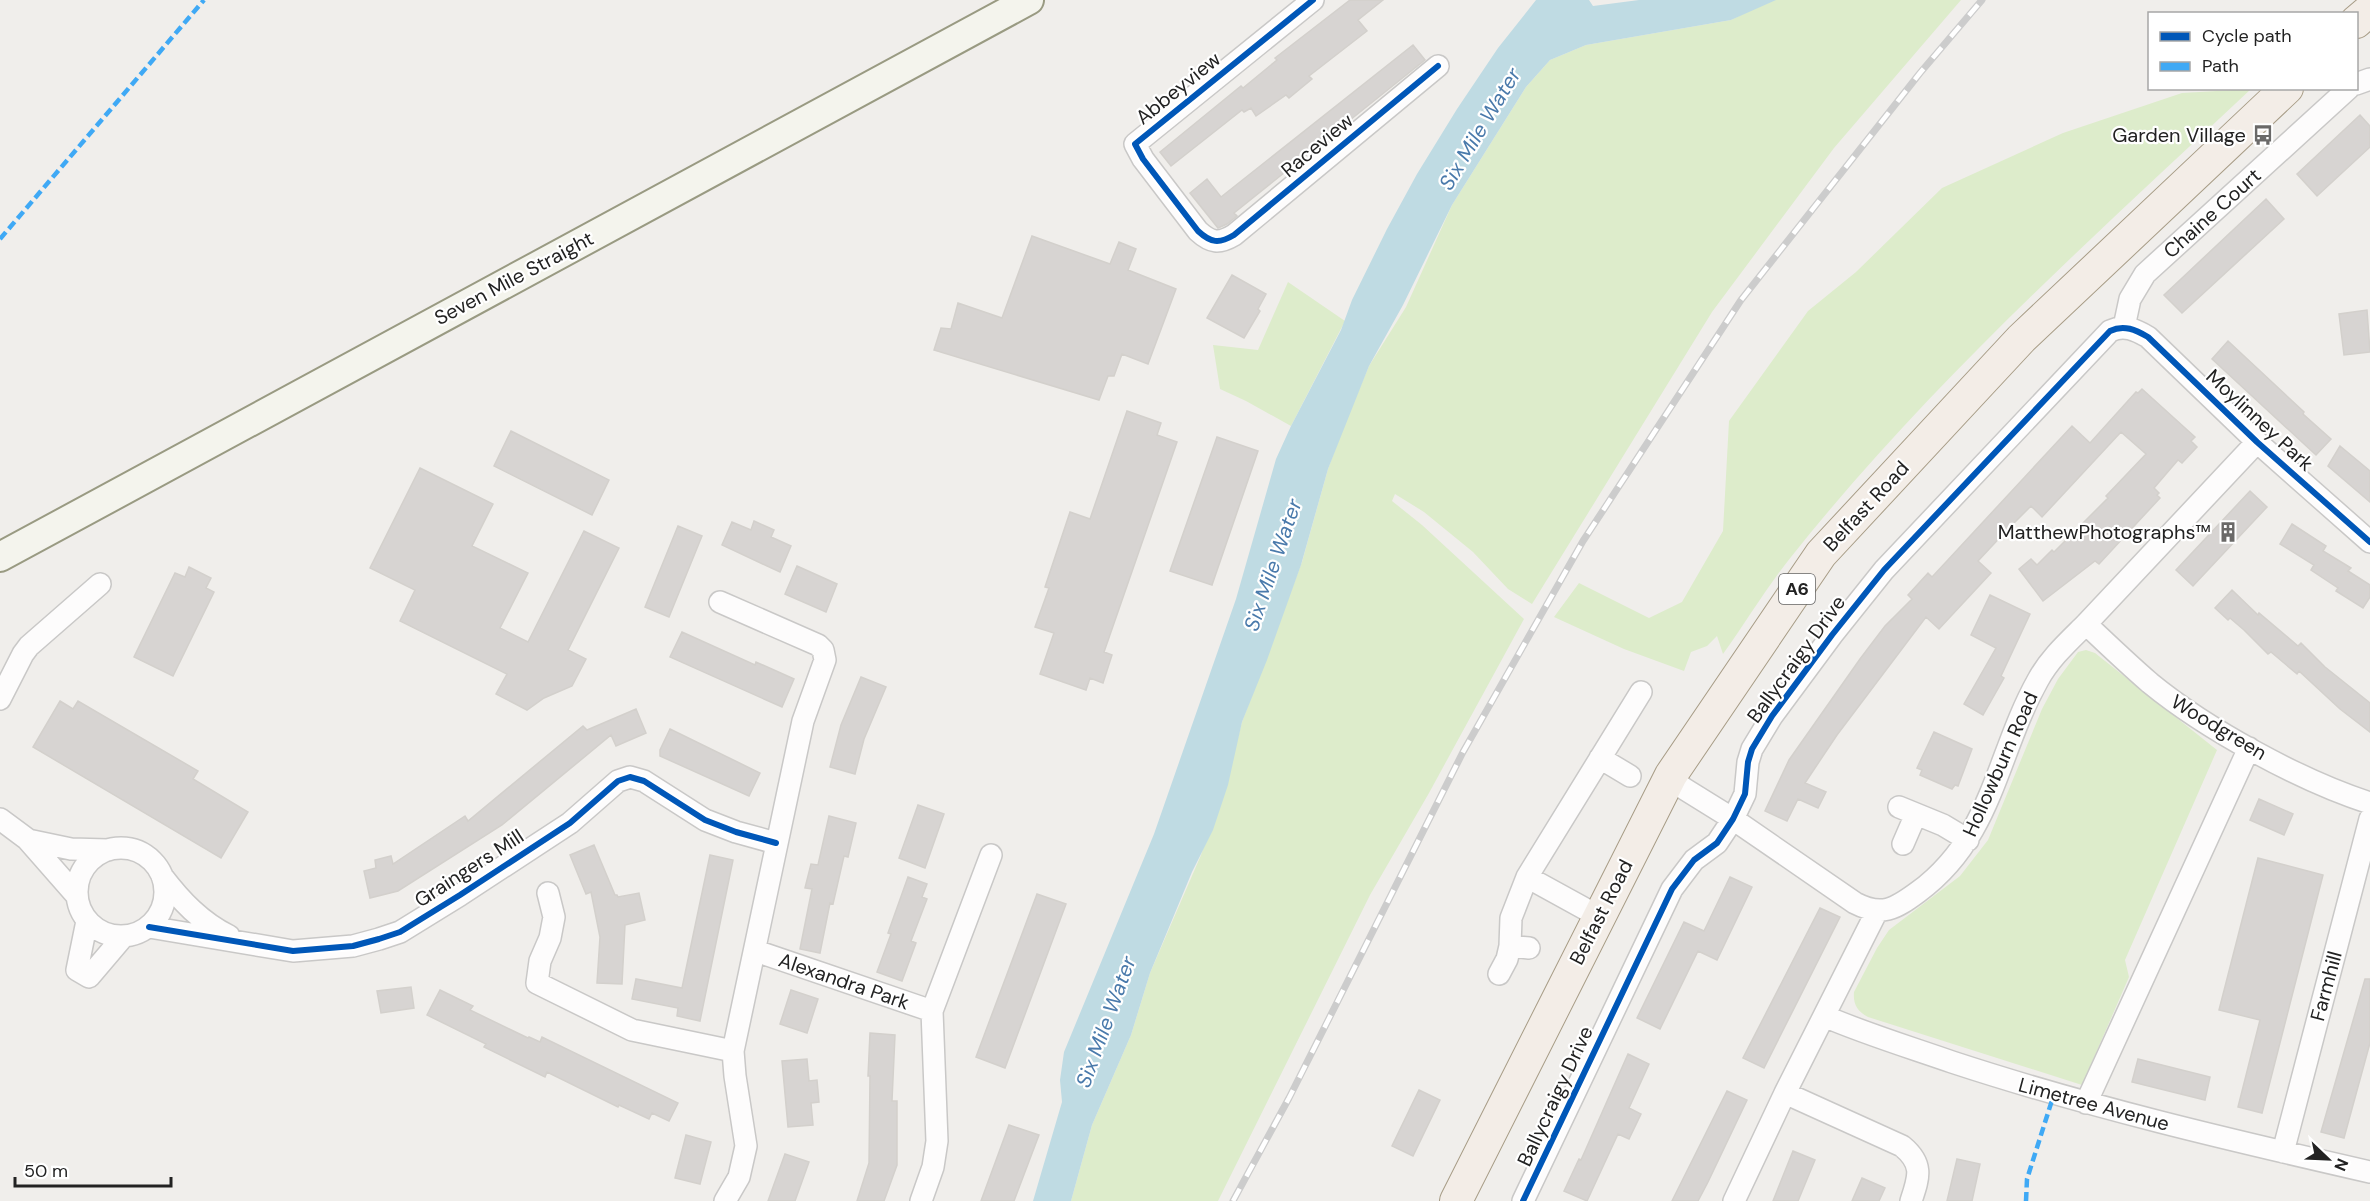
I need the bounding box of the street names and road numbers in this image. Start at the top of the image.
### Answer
street label: Abbeyview [1130,46,1226,130]
street label: Raceview [1276,107,1358,183]
street label: Chaine Court [2158,162,2266,264]
street label: Seven Mile Straight [430,225,598,331]
street label: Moylinney Park [2201,363,2319,477]
street label: Belfast Road [1817,455,1915,557]
road number: A6 [1779,574,1815,604]
street label: Ballycraigy Drive [1741,590,1851,728]
street label: Hollowburn Road [1956,688,2044,840]
street label: Woodgreen [2166,688,2272,766]
street label: Graingers Mill [409,823,529,913]
street label: Belfast Road [1563,855,1639,969]
street label: Alexandra Park [775,946,913,1016]
street label: Farmhill [2304,948,2348,1024]
street label: Ballycraigy Drive [1511,1022,1599,1170]
street label: Limetree Avenue [2016,1071,2172,1137]

